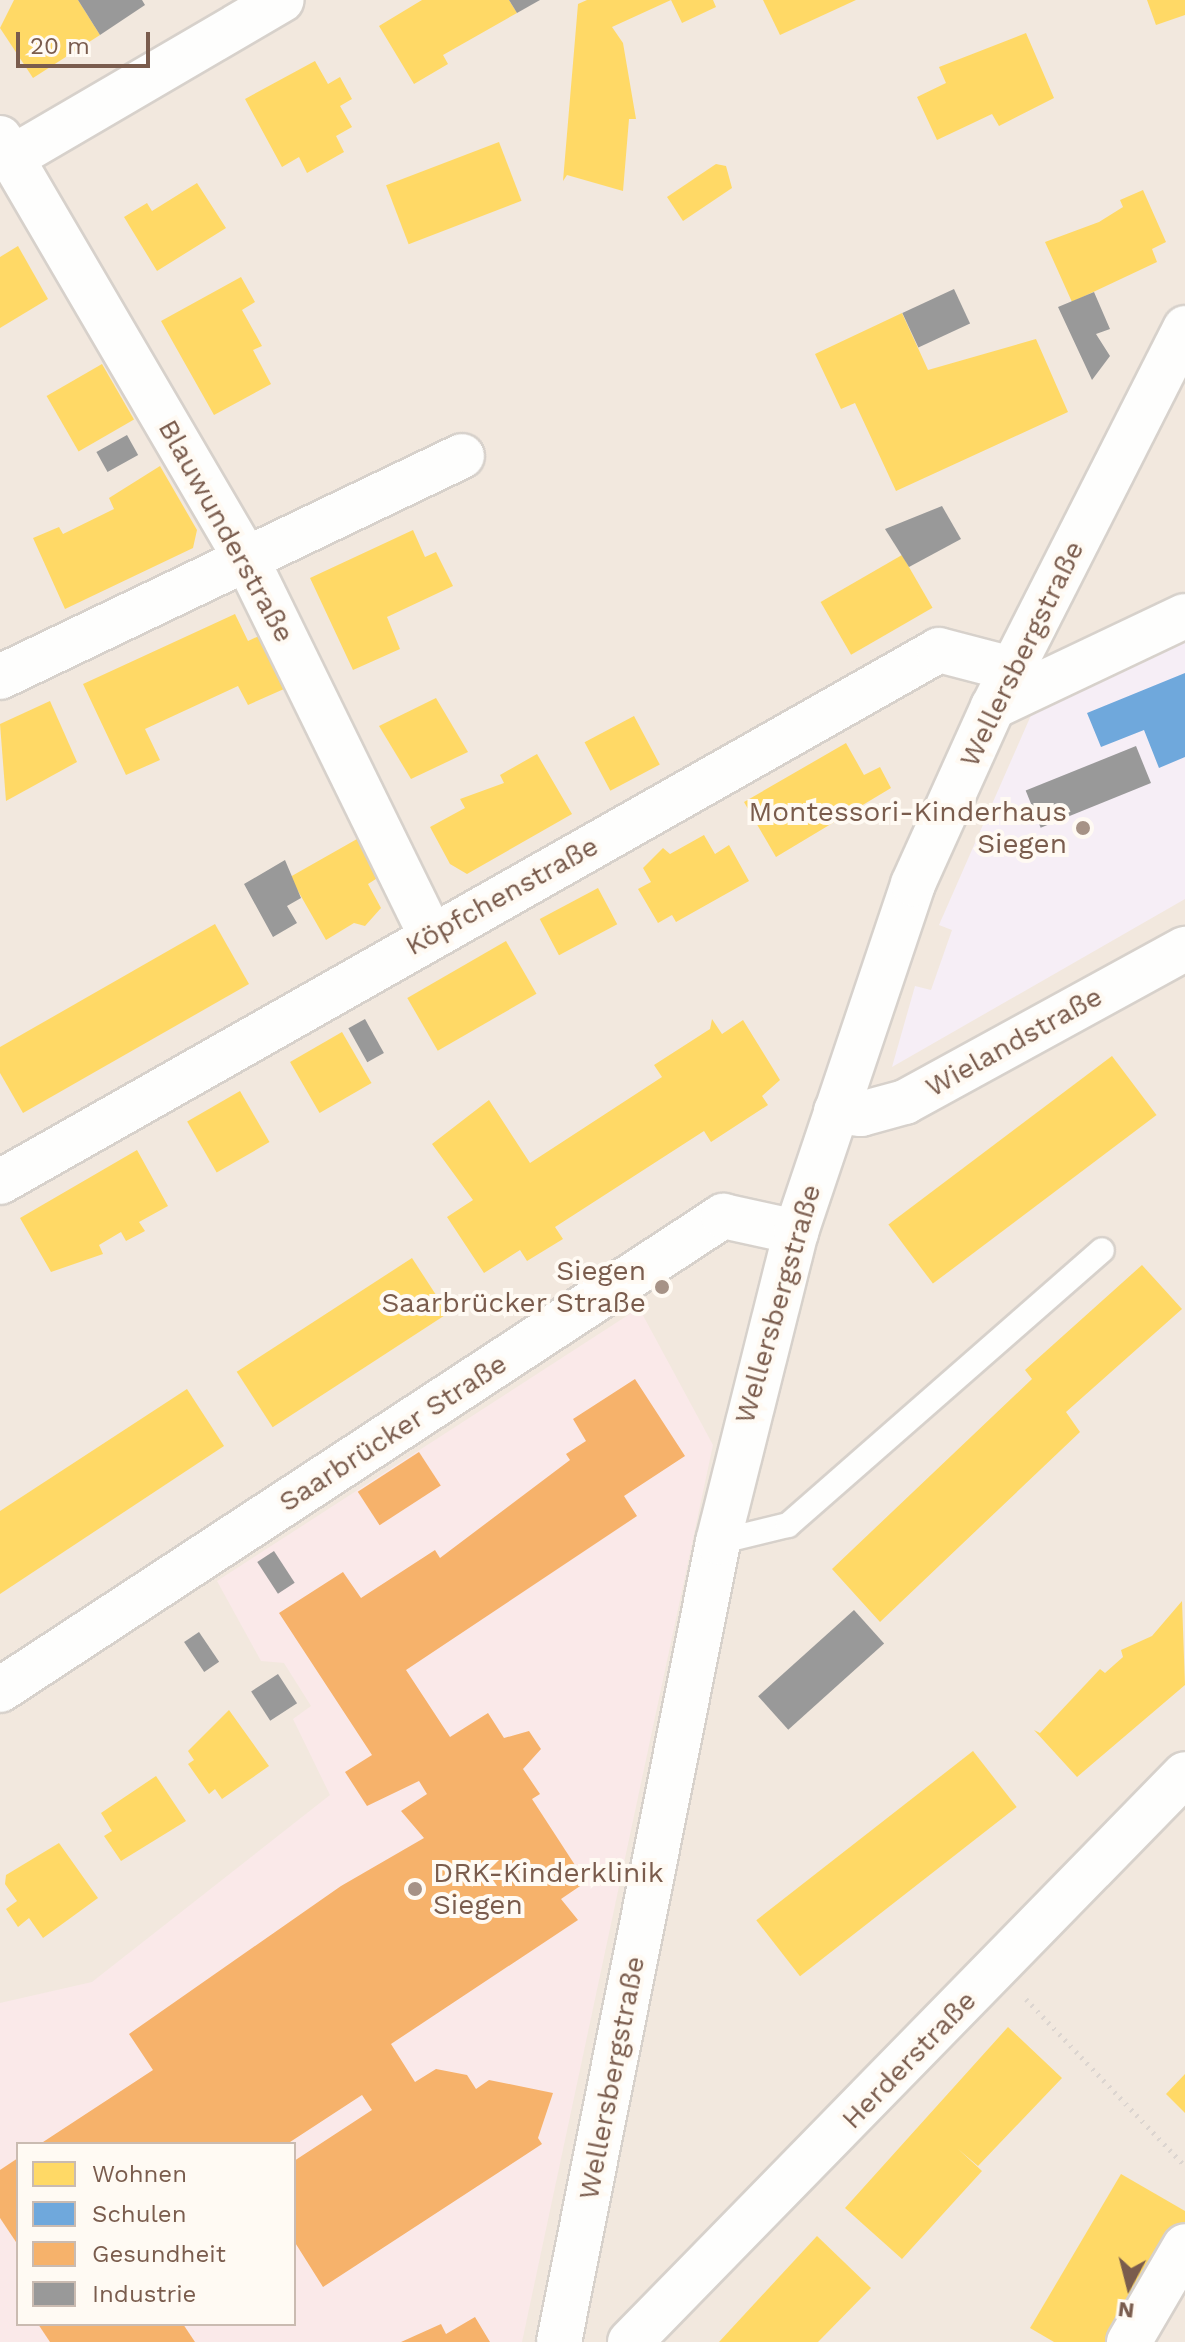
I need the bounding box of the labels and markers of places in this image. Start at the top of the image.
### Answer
place label: Montessori-Kinderhaus Siegen [749,795,1067,861]
marker: Montessori-Kinderhaus Siegen [1074,819,1092,837]
place label: Siegen Saarbrücker Straße [381,1254,646,1320]
marker: Siegen Saarbrücker Straße [653,1278,671,1296]
place label: DRK-Kinderklinik Siegen [433,1856,664,1922]
marker: DRK-Kinderklinik Siegen [404,1878,426,1900]

